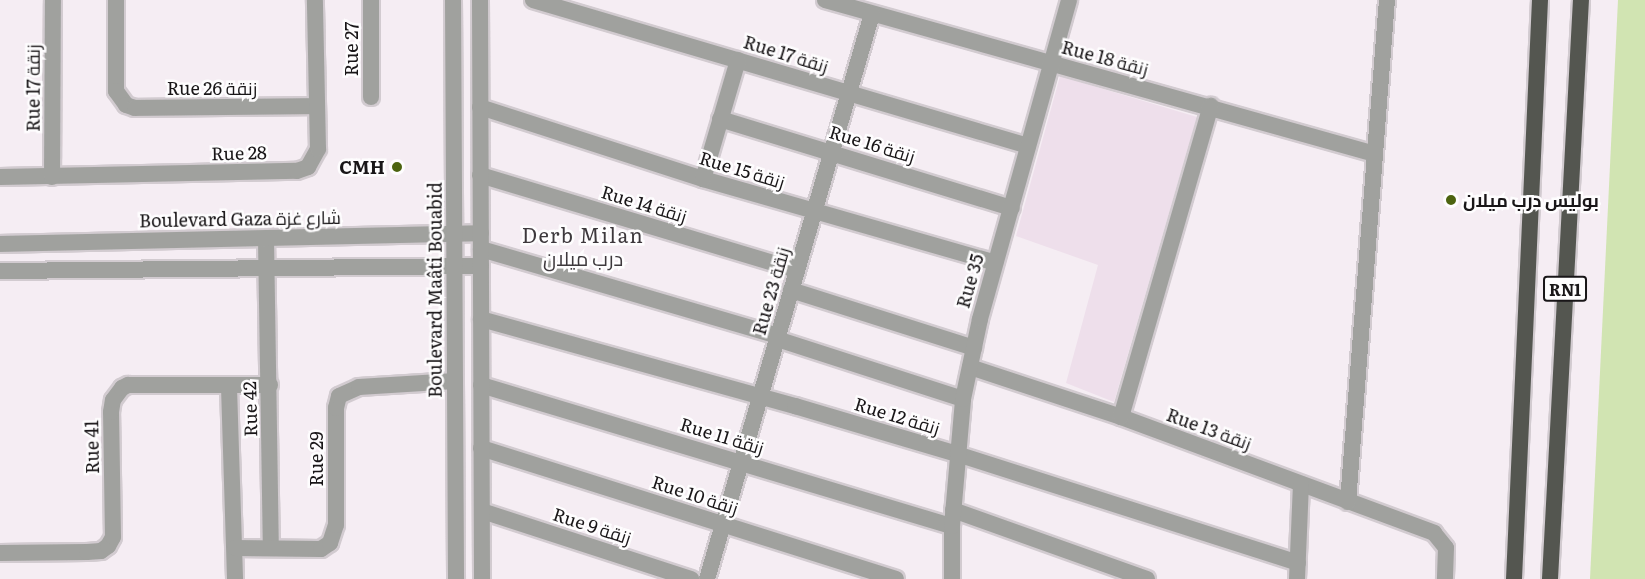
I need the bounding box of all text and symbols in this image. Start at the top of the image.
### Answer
street label: Rue 27 [340,22,362,76]
street label: Rue 17 زنقة [741,31,831,77]
street label: Rue 18 زنقة [1059,36,1151,80]
street label: Rue 17 زنقة [22,44,44,132]
street label: Rue 26 زنقة [167,77,257,99]
street label: Rue 16 زنقة [826,121,918,167]
street label: Rue 28 [211,142,267,164]
street label: Rue 15 زنقة [697,147,787,193]
place label: CMH [339,156,385,178]
marker: CMH [390,160,404,174]
street label: Rue 14 زنقة [599,181,689,227]
street label: Boulevard Maâti Bouabid [424,182,446,398]
place label: بوليس درب ميلان [1463,189,1599,211]
marker: بوليس درب ميلان [1444,193,1458,207]
street label: Boulevard Gaza شارع غزة [139,206,341,232]
district label: Derb Milan درب ميلان [522,223,644,270]
street label: Rue 23 زنقة [748,245,794,337]
street label: Rue 35 [952,251,988,311]
road number: RN1 [1542,276,1588,302]
street label: Rue 42 [239,381,261,437]
street label: Rue 12 زنقة [852,393,942,439]
street label: Rue 13 زنقة [1164,404,1254,454]
street label: Rue 11 زنقة [678,413,766,459]
street label: Rue 41 [81,420,103,474]
street label: Rue 29 [305,431,327,487]
street label: Rue 10 زنقة [649,471,741,519]
street label: Rue 9 زنقة [550,503,634,549]

